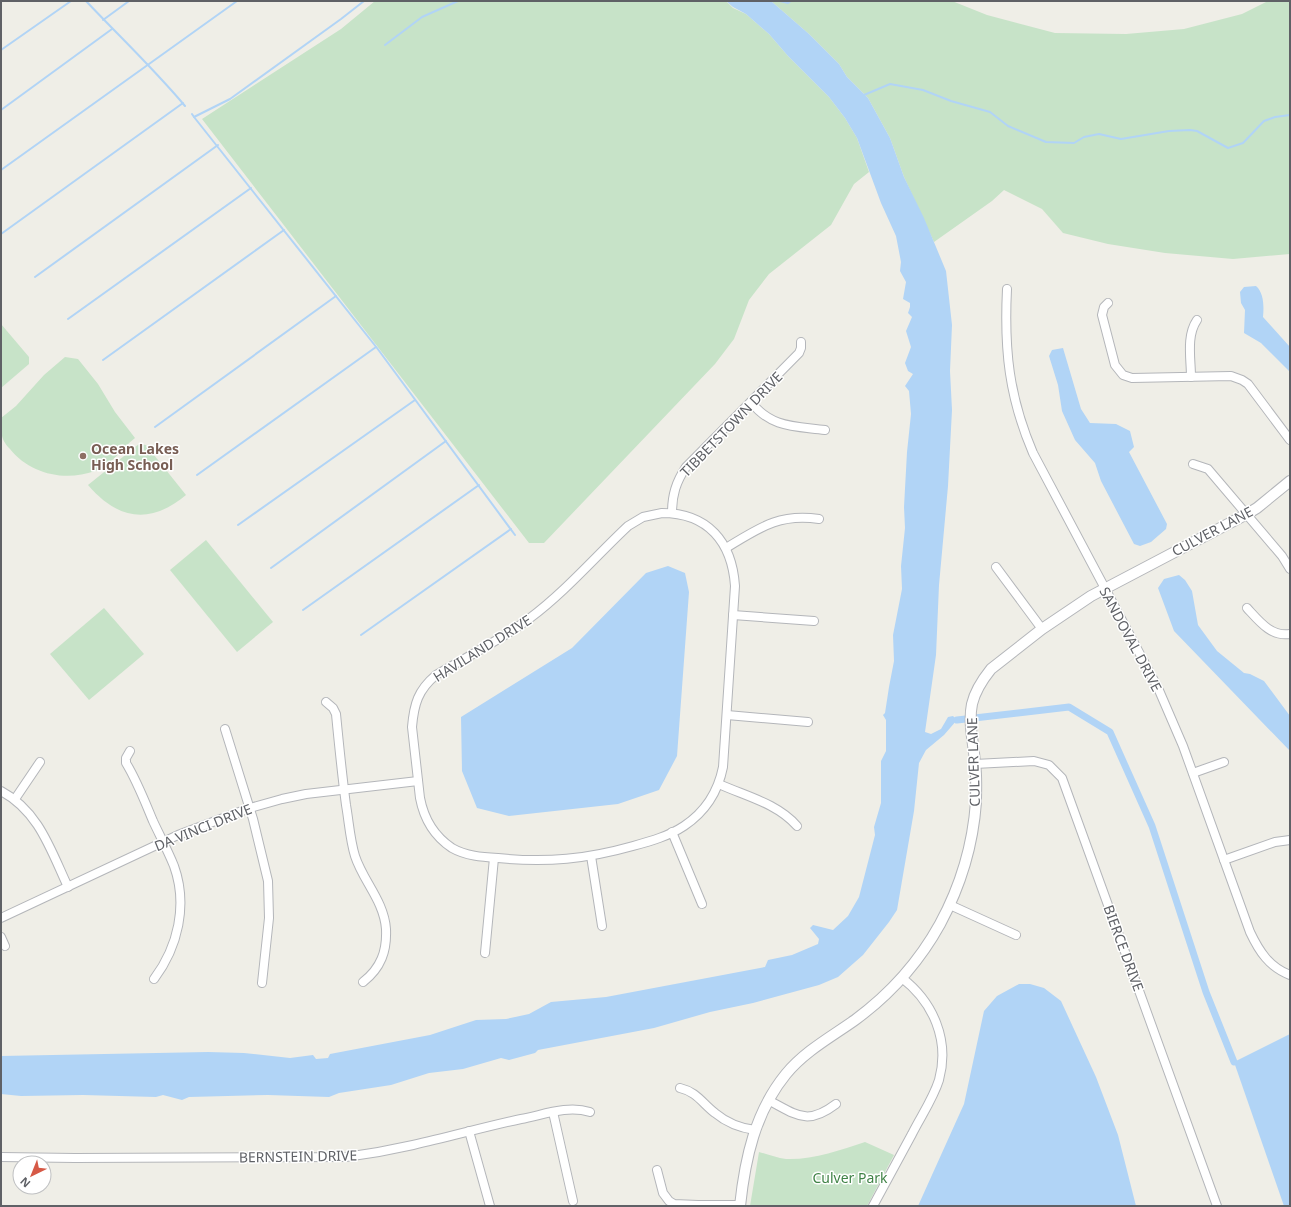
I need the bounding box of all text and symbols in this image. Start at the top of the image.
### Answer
street label: TIBBETSTOWN DRIVE [676,367,786,481]
place label: Ocean Lakes High School [91,439,179,474]
marker: Ocean Lakes High School [78,451,88,461]
street label: CULVER LANE [1168,502,1256,560]
street label: SANDOVAL DRIVE [1095,583,1167,695]
street label: HAVILAND DRIVE [429,610,535,686]
street label: CULVER LANE [962,717,984,807]
street label: DA VINCI DRIVE [152,799,254,855]
street label: BIERCE DRIVE [1100,902,1148,994]
street label: BERNSTEIN DRIVE [239,1145,357,1167]
north arrow [12,1155,52,1195]
park label: Culver Park [812,1168,888,1187]
text: N [16,1174,33,1191]

